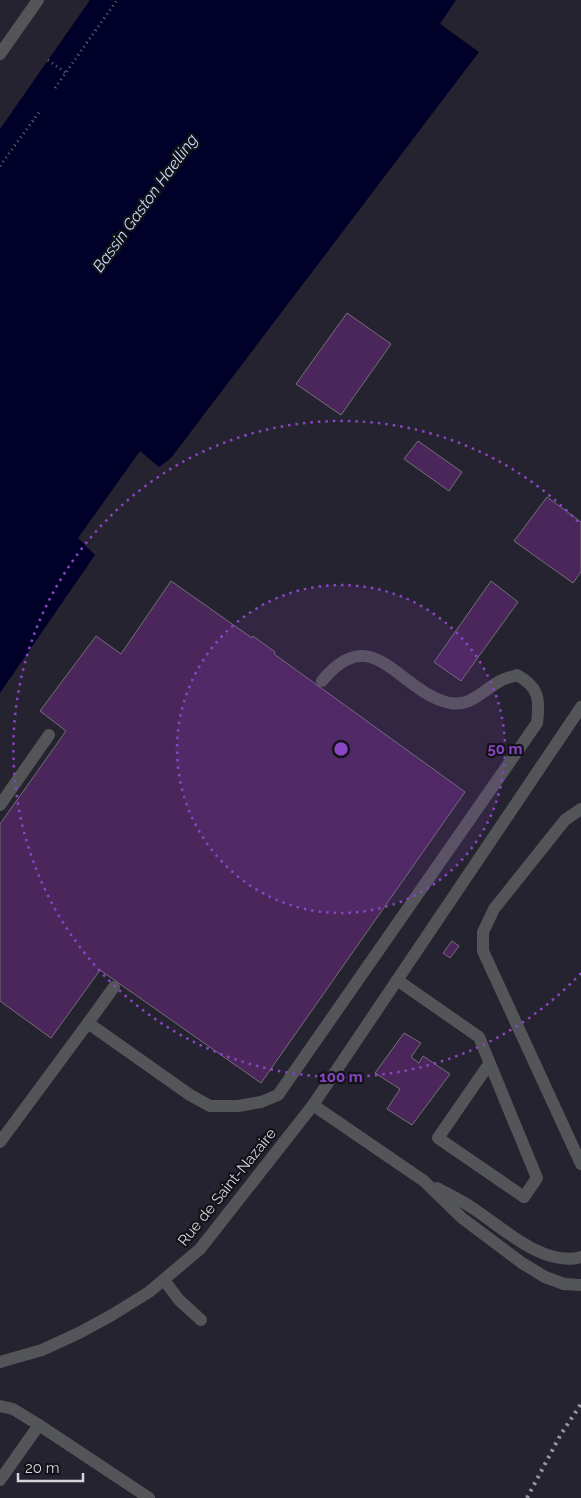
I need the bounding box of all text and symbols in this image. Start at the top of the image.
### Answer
water label: Bassin Gaston Haelling [89,130,202,276]
centre of rings [332,740,350,758]
text: 50 m [487,740,523,758]
text: 100 m [319,1068,363,1086]
street label: Rue de Saint-Nazaire [174,1124,280,1249]
scale bar [18,1450,82,1482]
text: 20 m [25,1459,60,1477]

